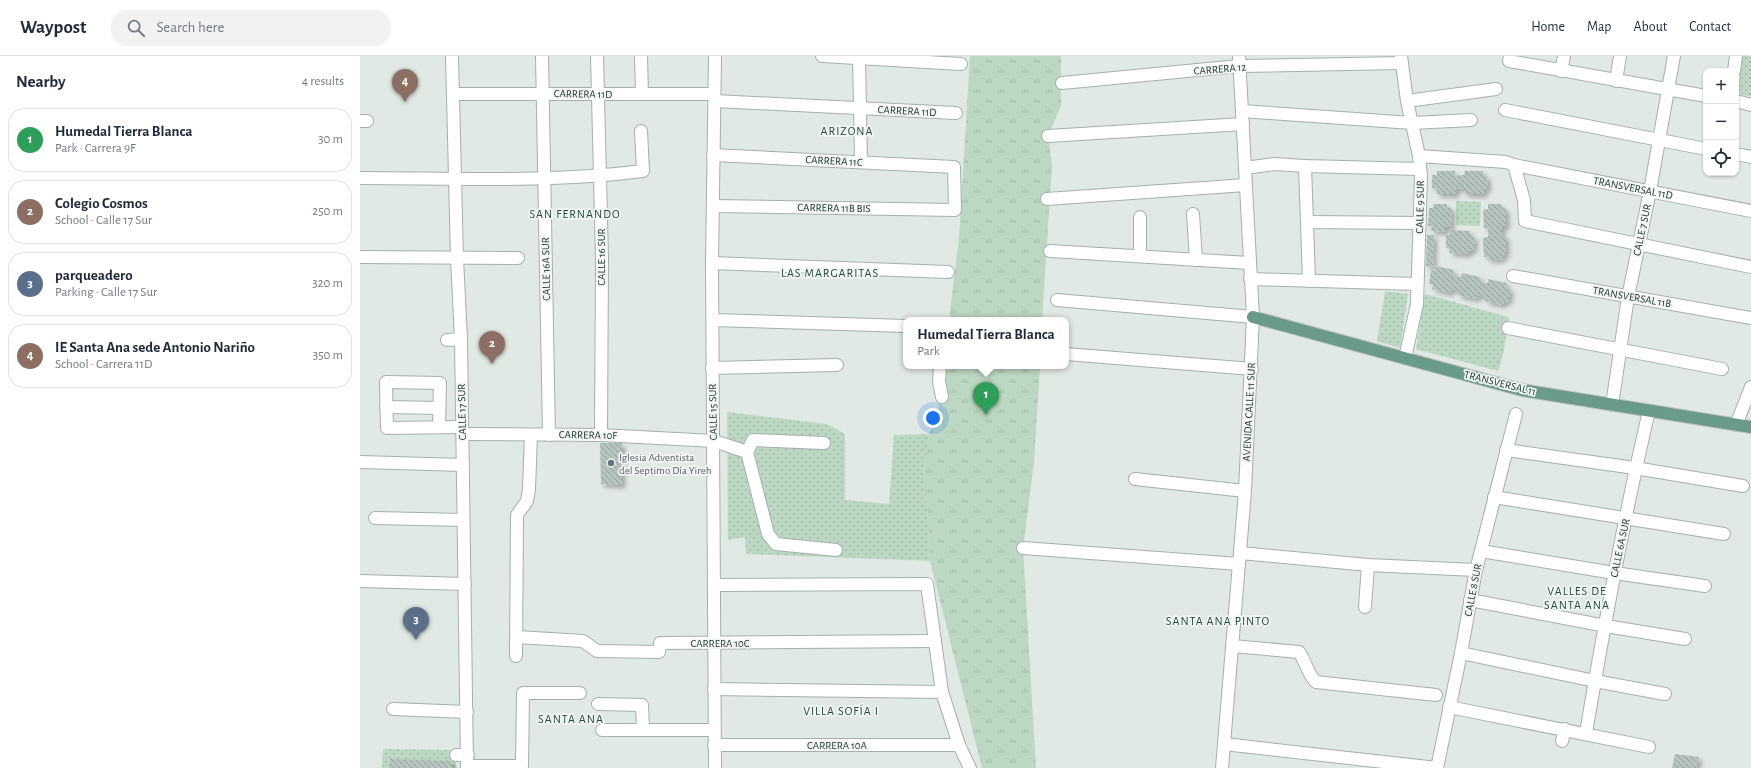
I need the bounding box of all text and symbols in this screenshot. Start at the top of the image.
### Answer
search box [111,10,391,46]
icon: search [125,17,147,39]
text: Waypost [20,18,87,37]
text: Search here [157,20,224,35]
text: Home [1531,20,1565,34]
text: Map [1587,20,1611,34]
text: About [1633,20,1667,34]
text: Contact [1689,20,1731,34]
street label: CARRERA 12 [1193,61,1247,77]
map controls [1703,68,1739,176]
button: + [1703,68,1739,104]
pin: 4 [392,69,418,102]
text: Nearby [16,73,66,90]
text: 4 results [302,75,344,88]
street label: CARRERA 11D [554,88,612,100]
street label: CARRERA 11D [877,104,937,118]
button: − [1703,104,1739,140]
text: Humedal Tierra Blanca [55,124,192,139]
district label: ARIZONA [821,125,873,137]
text: 1 [28,133,32,146]
text: 30 m [318,133,343,146]
button: locate [1703,140,1739,176]
text: Park · Carrera 9F [55,142,136,155]
street label: CARRERA 11C [805,154,863,168]
street label: TRANSVERSAL 11D [1592,175,1674,201]
street label: CALLE 9 SUR [1414,180,1426,234]
text: Colegio Cosmos [55,196,148,211]
street label: CARRERA 11B BIS [797,202,871,214]
street label: CALLE 7 SUR [1631,203,1653,257]
text: 2 [27,205,33,218]
text: 250 m [312,205,343,218]
district label: SAN FERNANDO [529,208,621,220]
text: School · Calle 17 Sur [55,214,152,227]
street label: CALLE 16 SUR [596,228,607,286]
street label: CALLE 16A SUR [540,237,552,301]
district label: LAS MARGARITAS [781,267,879,279]
text: parqueadero [55,268,133,283]
text: 3 [27,277,33,290]
text: 320 m [312,277,343,290]
street label: TRANSVERSAL 11B [1592,285,1672,309]
text: Parking · Calle 17 Sur [55,286,157,299]
popup [903,317,1069,369]
text: Humedal Tierra Blanca [917,327,1055,342]
pin: 2 [479,331,505,364]
text: IE Santa Ana sede Antonio Nariño [55,340,255,355]
text: Park [917,345,940,358]
text: 4 [27,349,33,362]
text: 350 m [313,349,343,362]
text: School · Carrera 11D [55,358,152,371]
street label: AVENIDA CALLE 11 SUR [1241,362,1257,462]
street label: TRANSVERSAL 11 [1463,369,1537,397]
pin: 1 [973,382,999,415]
street label: CALLE 17 SUR [456,384,468,440]
street label: CALLE 15 SUR [707,384,719,440]
your location [923,408,943,428]
street label: CARRERA 10F [559,429,617,441]
place label: Iglesia Adventista del Septimo Día Yireh [619,452,712,476]
marker: Iglesia Adventista del Septimo Día Yireh [606,458,616,468]
street label: CALLE 6A SUR [1608,518,1632,578]
street label: CALLE 8 SUR [1462,563,1484,617]
district label: VALLES DE SANTA ANA [1544,585,1610,611]
pin: 3 [403,607,429,640]
district label: SANTA ANA PINTO [1166,615,1270,627]
street label: CARRERA 10C [690,638,750,649]
district label: VILLA SOFÍA I [803,704,879,717]
district label: SANTA ANA [538,713,604,725]
street label: CARRERA 10A [807,740,868,751]

